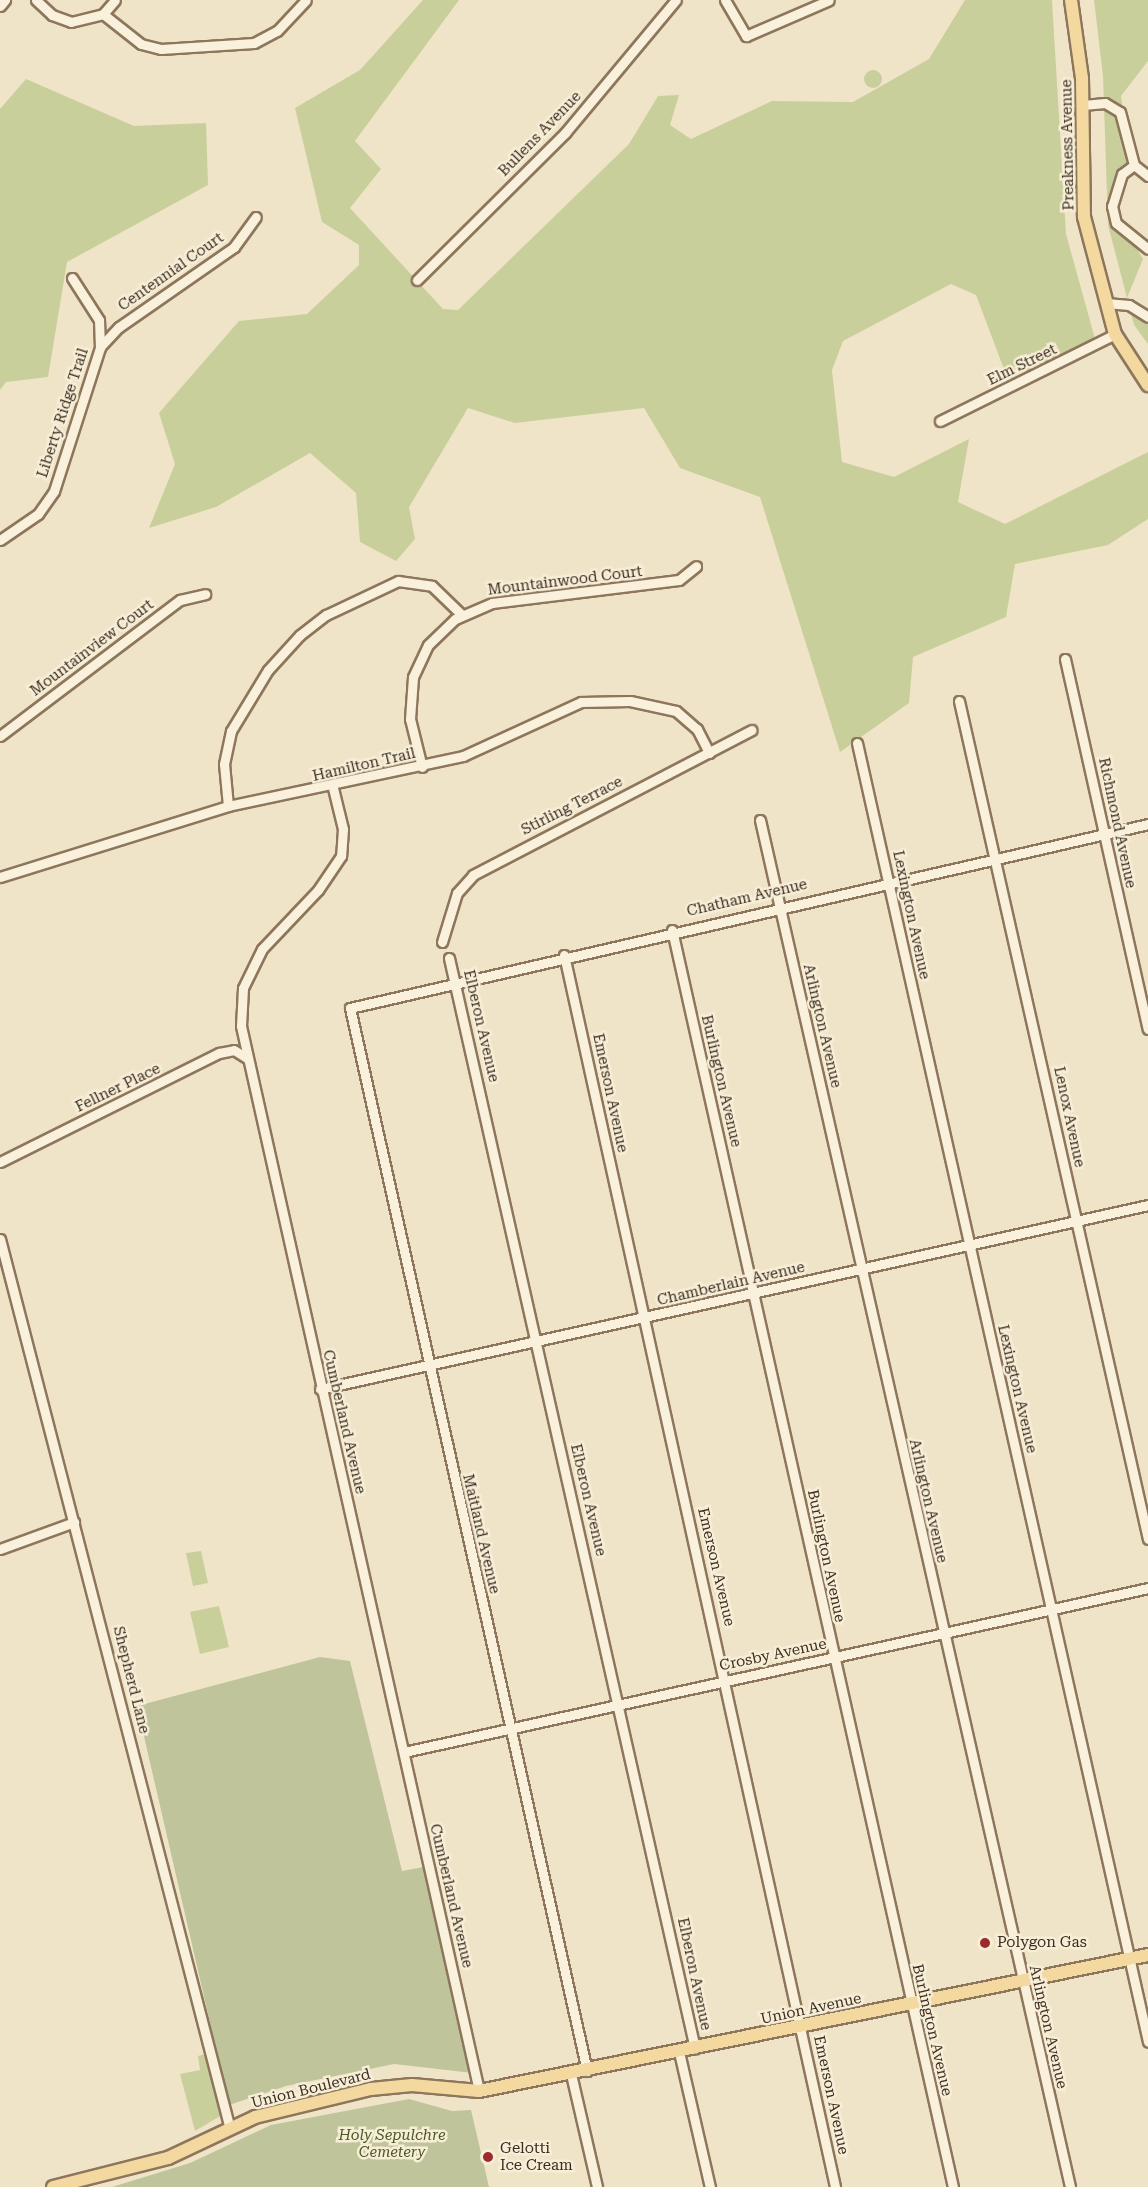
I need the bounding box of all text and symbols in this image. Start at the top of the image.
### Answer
street label: Preakness Avenue [1058,79,1078,211]
street label: Bullens Avenue [495,88,585,180]
street label: Centennial Court [115,229,227,315]
street label: Elm Street [984,341,1060,389]
street label: Liberty Ridge Trail [34,346,92,480]
street label: Mountainwood Court [487,563,643,599]
street label: Mountainview Court [27,596,157,700]
street label: Hamilton Trail [311,744,417,786]
street label: Richmond Avenue [1094,756,1140,890]
street label: Stirling Terrace [518,773,626,839]
street label: Lexington Avenue [889,849,933,981]
street label: Chatham Avenue [685,875,809,921]
street label: Arlington Avenue [799,962,845,1090]
street label: Elberon Avenue [459,968,503,1084]
street label: Burlington Avenue [697,1013,745,1149]
street label: Emerson Avenue [589,1032,631,1154]
street label: Fellner Place [73,1060,163,1116]
street label: Lenox Avenue [1050,1065,1088,1169]
street label: Chamberlain Avenue [655,1258,807,1310]
street label: Lexington Avenue [993,1323,1041,1455]
street label: Cumberland Avenue [319,1348,369,1496]
street label: Arlington Avenue [905,1437,951,1565]
street label: Elberon Avenue [566,1442,610,1558]
street label: Maitland Avenue [458,1472,504,1596]
street label: Burlington Avenue [803,1488,849,1624]
street label: Emerson Avenue [694,1506,738,1628]
street label: Shepherd Lane [109,1625,153,1735]
street label: Crosby Avenue [718,1635,828,1675]
street label: Cumberland Avenue [426,1822,476,1970]
street label: Elberon Avenue [673,1916,715,2032]
place label: Polygon Gas [997,1934,1087,1952]
marker: Polygon Gas [978,1936,992,1950]
street label: Burlington Avenue [908,1962,956,2098]
street label: Arlington Avenue [1025,1963,1071,2091]
street label: Union Avenue [759,1990,863,2028]
street label: Emerson Avenue [810,2034,852,2156]
street label: Union Boulevard [249,2065,373,2113]
park label: Holy Sepulchre Cemetery [339,2126,445,2161]
place label: Gelotti Ice Cream [500,2139,573,2174]
marker: Gelotti Ice Cream [481,2150,495,2164]

